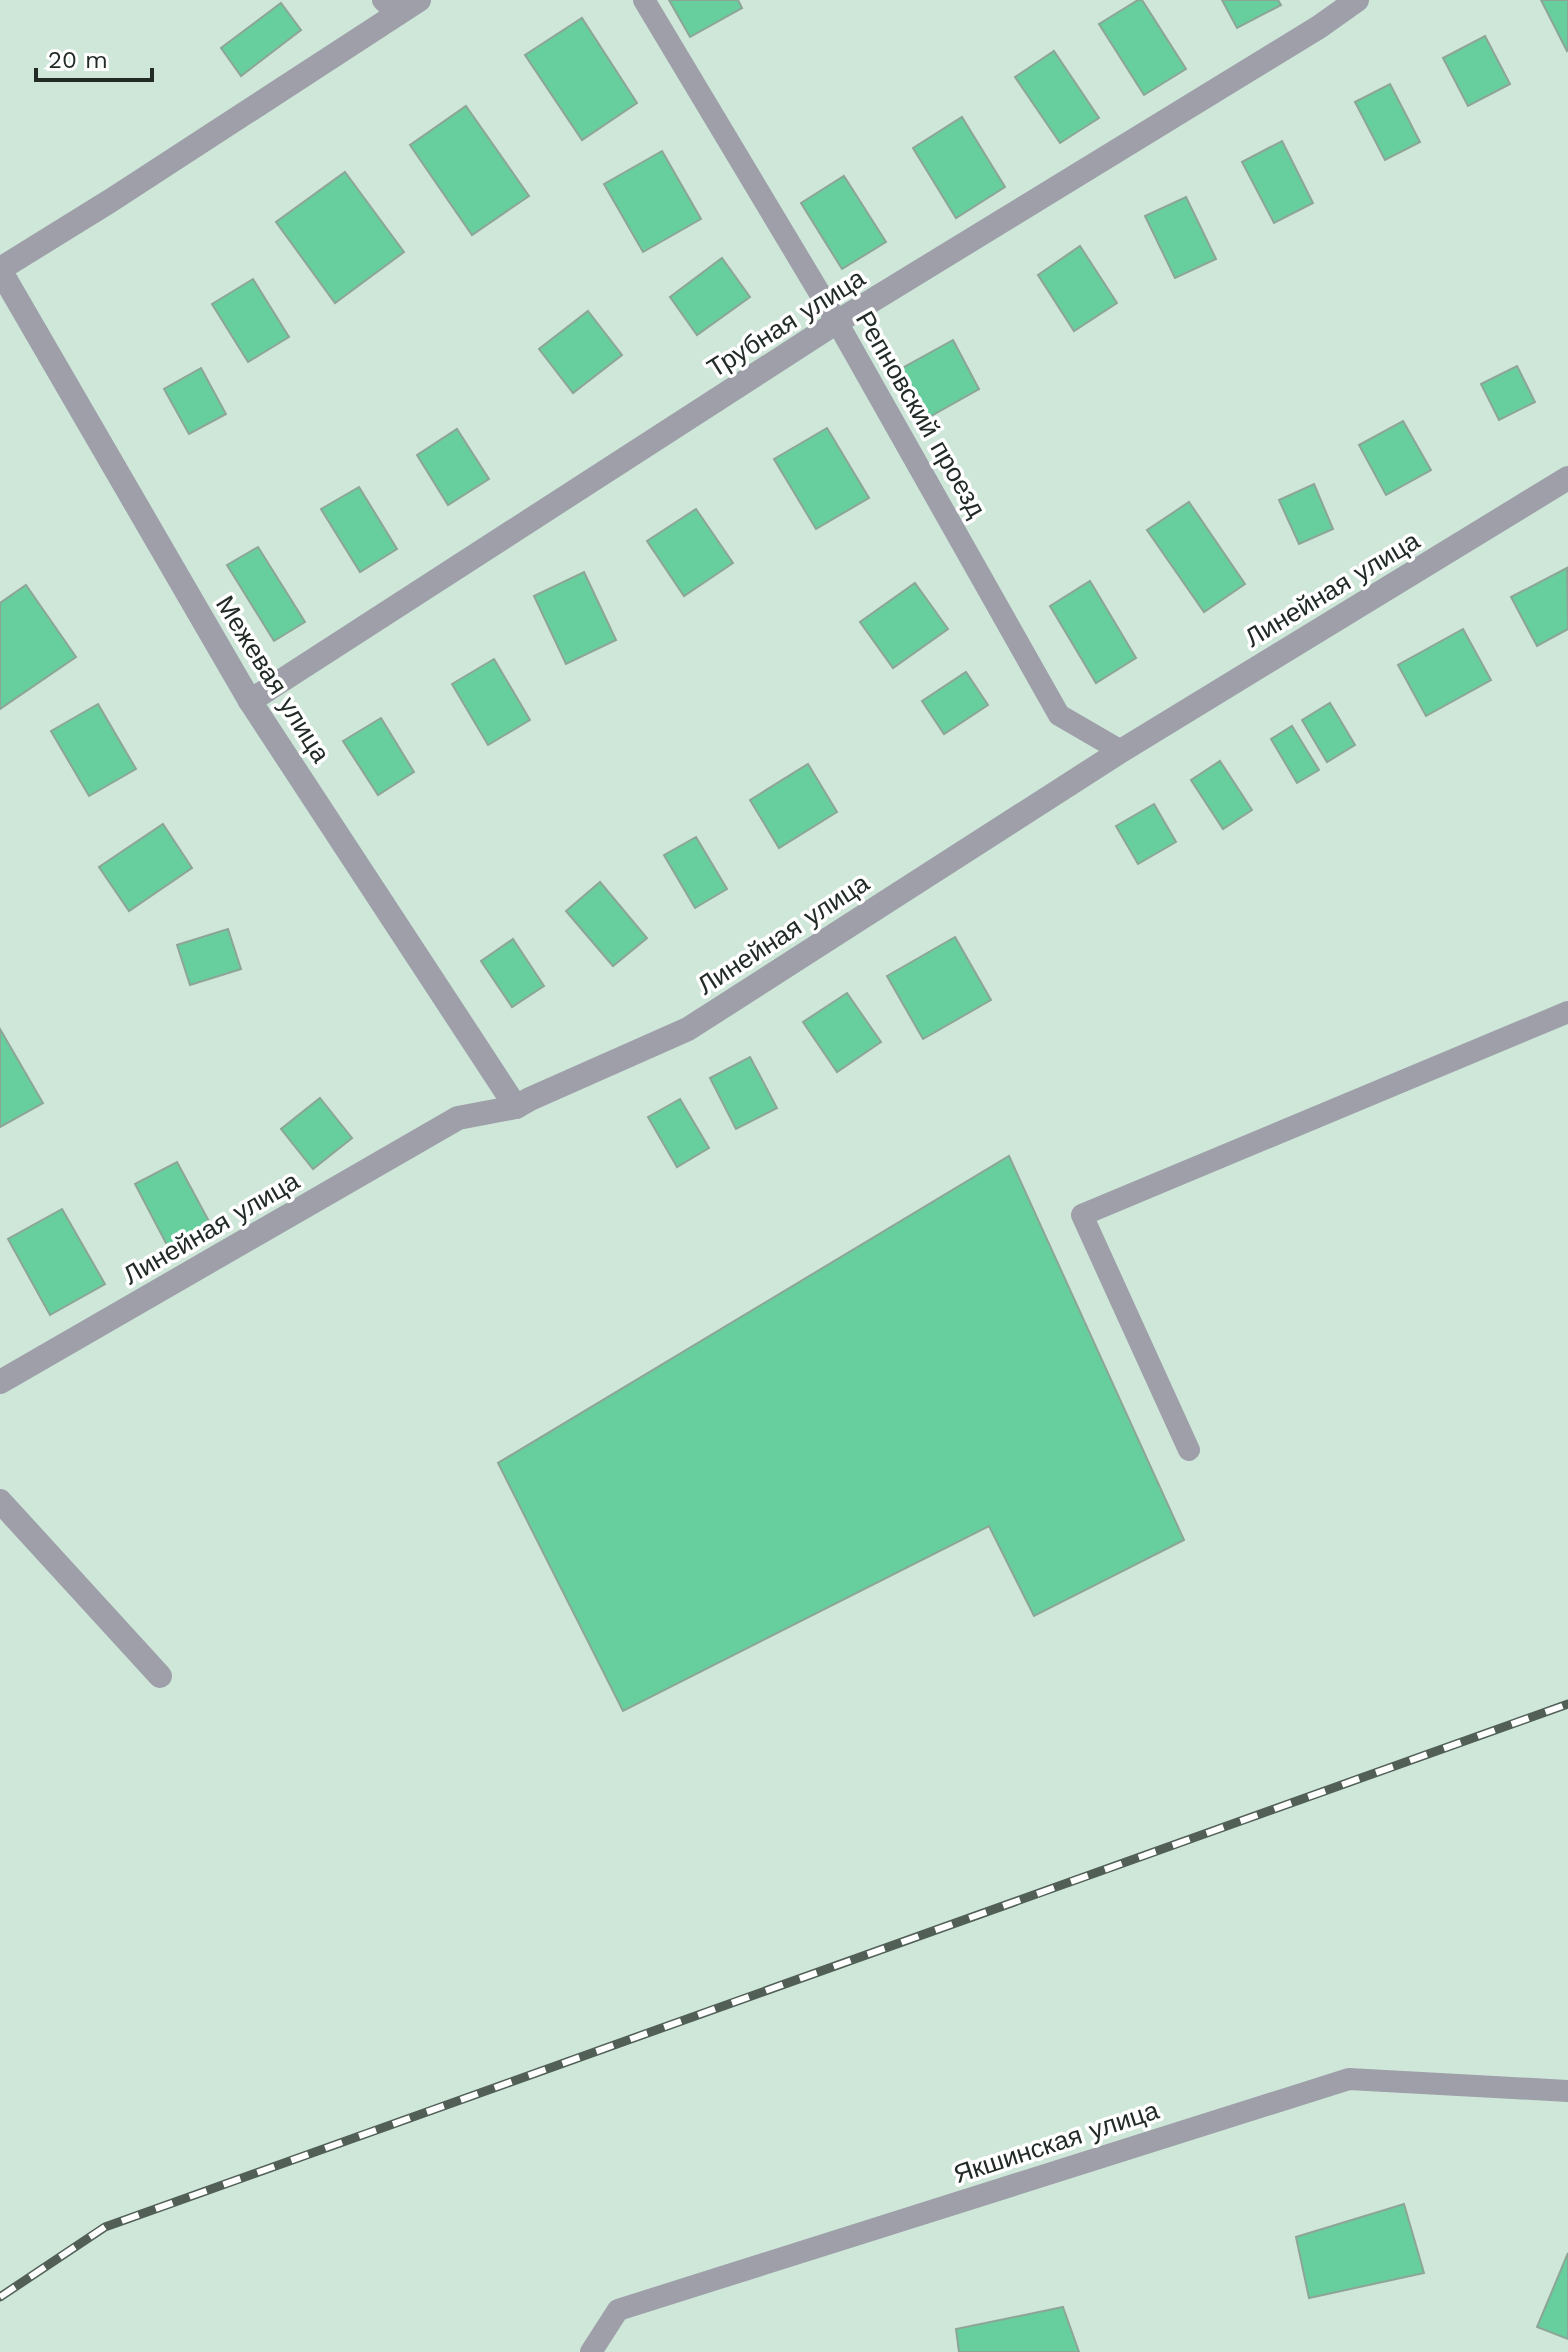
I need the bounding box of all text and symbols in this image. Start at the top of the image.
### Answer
scale bar [36,32,152,82]
text: 20 m [48,46,108,74]
street label: Трубная улица [702,262,871,383]
street label: Репновский проезд [850,306,992,522]
street label: Линейная улица [1239,525,1425,653]
street label: Межевая улица [210,590,336,768]
street label: Линейная улица [692,867,875,1001]
street label: Линейная улица [118,1165,305,1291]
street label: Якшинская улица [950,2095,1163,2189]

